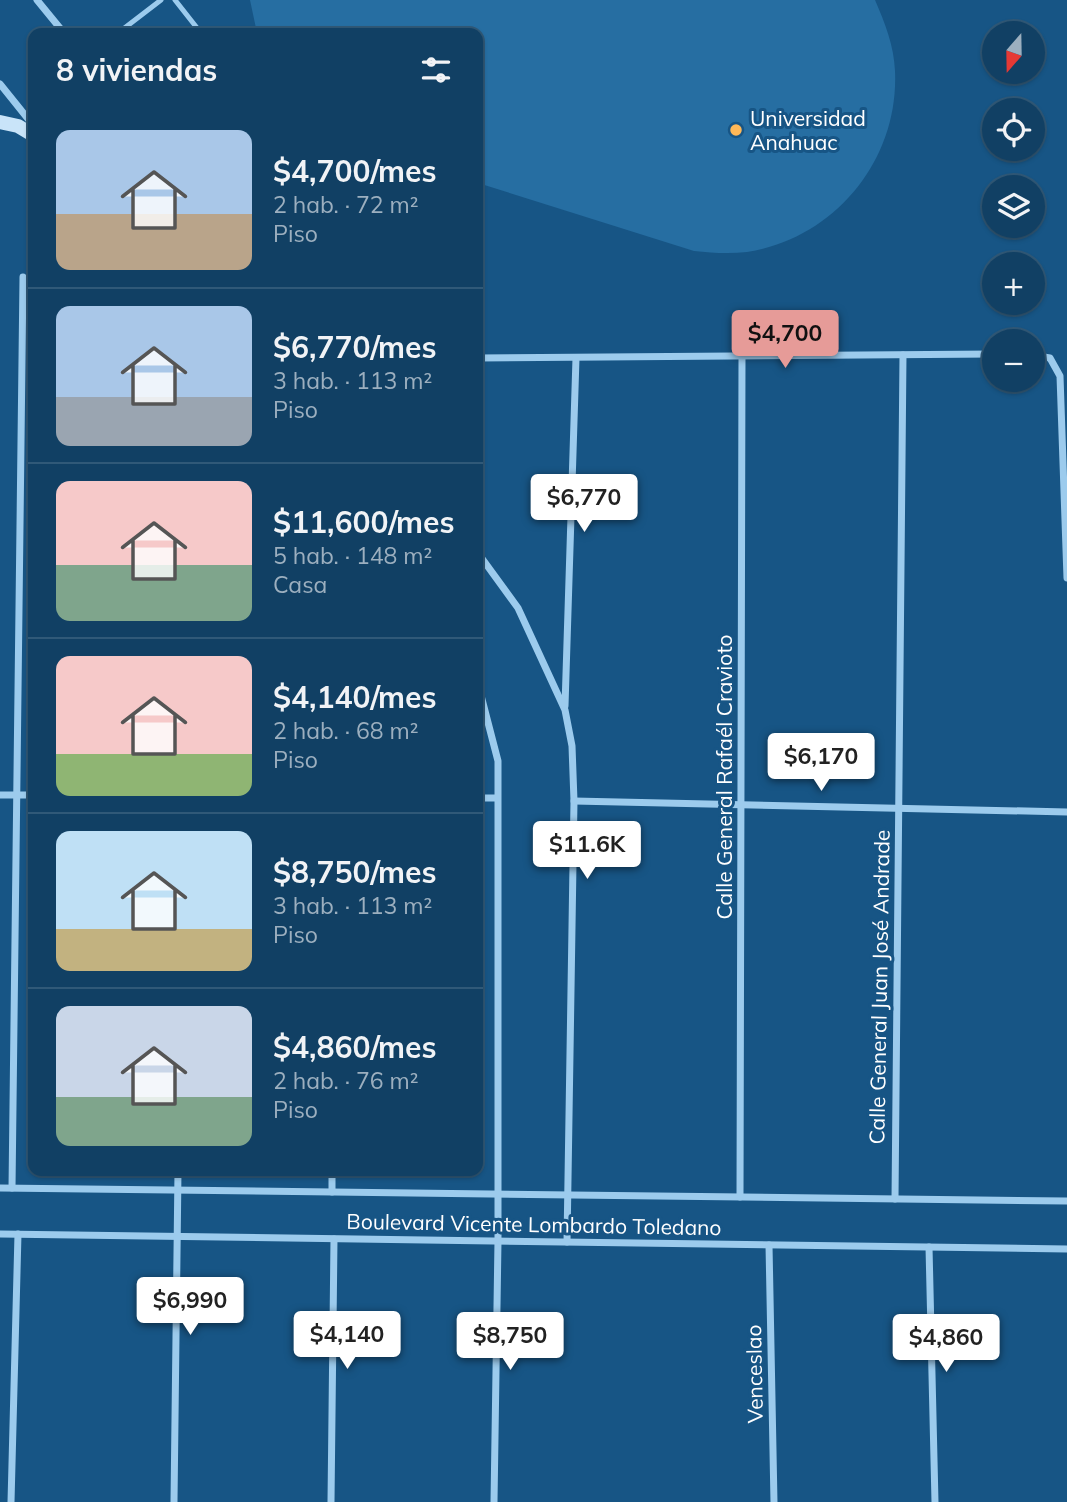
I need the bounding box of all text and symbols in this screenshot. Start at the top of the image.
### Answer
north arrow [982,21,1045,84]
map controls [982,21,1045,392]
text: 8 viviendas [56,51,217,89]
icon: filters [417,51,455,89]
button: locate [982,98,1045,161]
place label: Universidad Anahuac [750,105,866,155]
marker: Universidad Anahuac [728,122,744,138]
text: $4,700/mes [273,152,437,190]
icon: home [112,158,196,242]
button: layers [982,175,1045,238]
text: 2 hab. · 72 m² [273,190,418,219]
text: Piso [273,219,318,248]
button: + [982,252,1045,315]
pin: $4,700 [728,310,842,370]
text: $4,700 [748,318,822,347]
text: $6,770/mes [273,328,437,366]
button: − [982,329,1045,392]
icon: home [112,334,196,418]
text: 3 hab. · 113 m² [273,366,432,395]
text: Piso [273,395,318,424]
pin: $6,770 [527,475,641,534]
text: $6,770 [547,482,621,511]
text: $11,600/mes [273,503,455,541]
icon: home [112,509,196,593]
text: 5 hab. · 148 m² [273,541,432,570]
text: Casa [273,570,327,599]
street label: Calle General Rafaél Cravioto [711,635,737,919]
text: $4,140/mes [273,678,437,716]
icon: home [112,684,196,768]
text: 2 hab. · 68 m² [273,716,418,745]
pin: $6,170 [764,734,878,793]
text: $6,170 [784,741,858,770]
text: Piso [273,745,318,774]
pin: $11.6K [530,822,644,881]
text: $11.6K [549,829,625,858]
street label: Calle General Juan José Andrade [863,829,895,1145]
text: $8,750/mes [273,853,437,891]
icon: home [112,859,196,943]
text: 3 hab. · 113 m² [273,891,432,920]
text: Piso [273,920,318,949]
text: $4,860/mes [273,1028,437,1066]
icon: home [112,1034,196,1118]
text: 2 hab. · 76 m² [273,1066,418,1095]
text: Piso [273,1095,318,1124]
street label: Boulevard Vicente Lombardo Toledano [346,1208,722,1240]
pin: $6,990 [133,1278,247,1337]
text: $6,990 [153,1285,227,1314]
pin: $4,140 [290,1312,404,1371]
pin: $8,750 [453,1312,567,1372]
pin: $4,860 [889,1314,1003,1374]
text: $4,140 [310,1319,384,1348]
text: $8,750 [473,1320,547,1349]
text: $4,860 [909,1322,983,1351]
street label: Venceslao [740,1324,768,1424]

